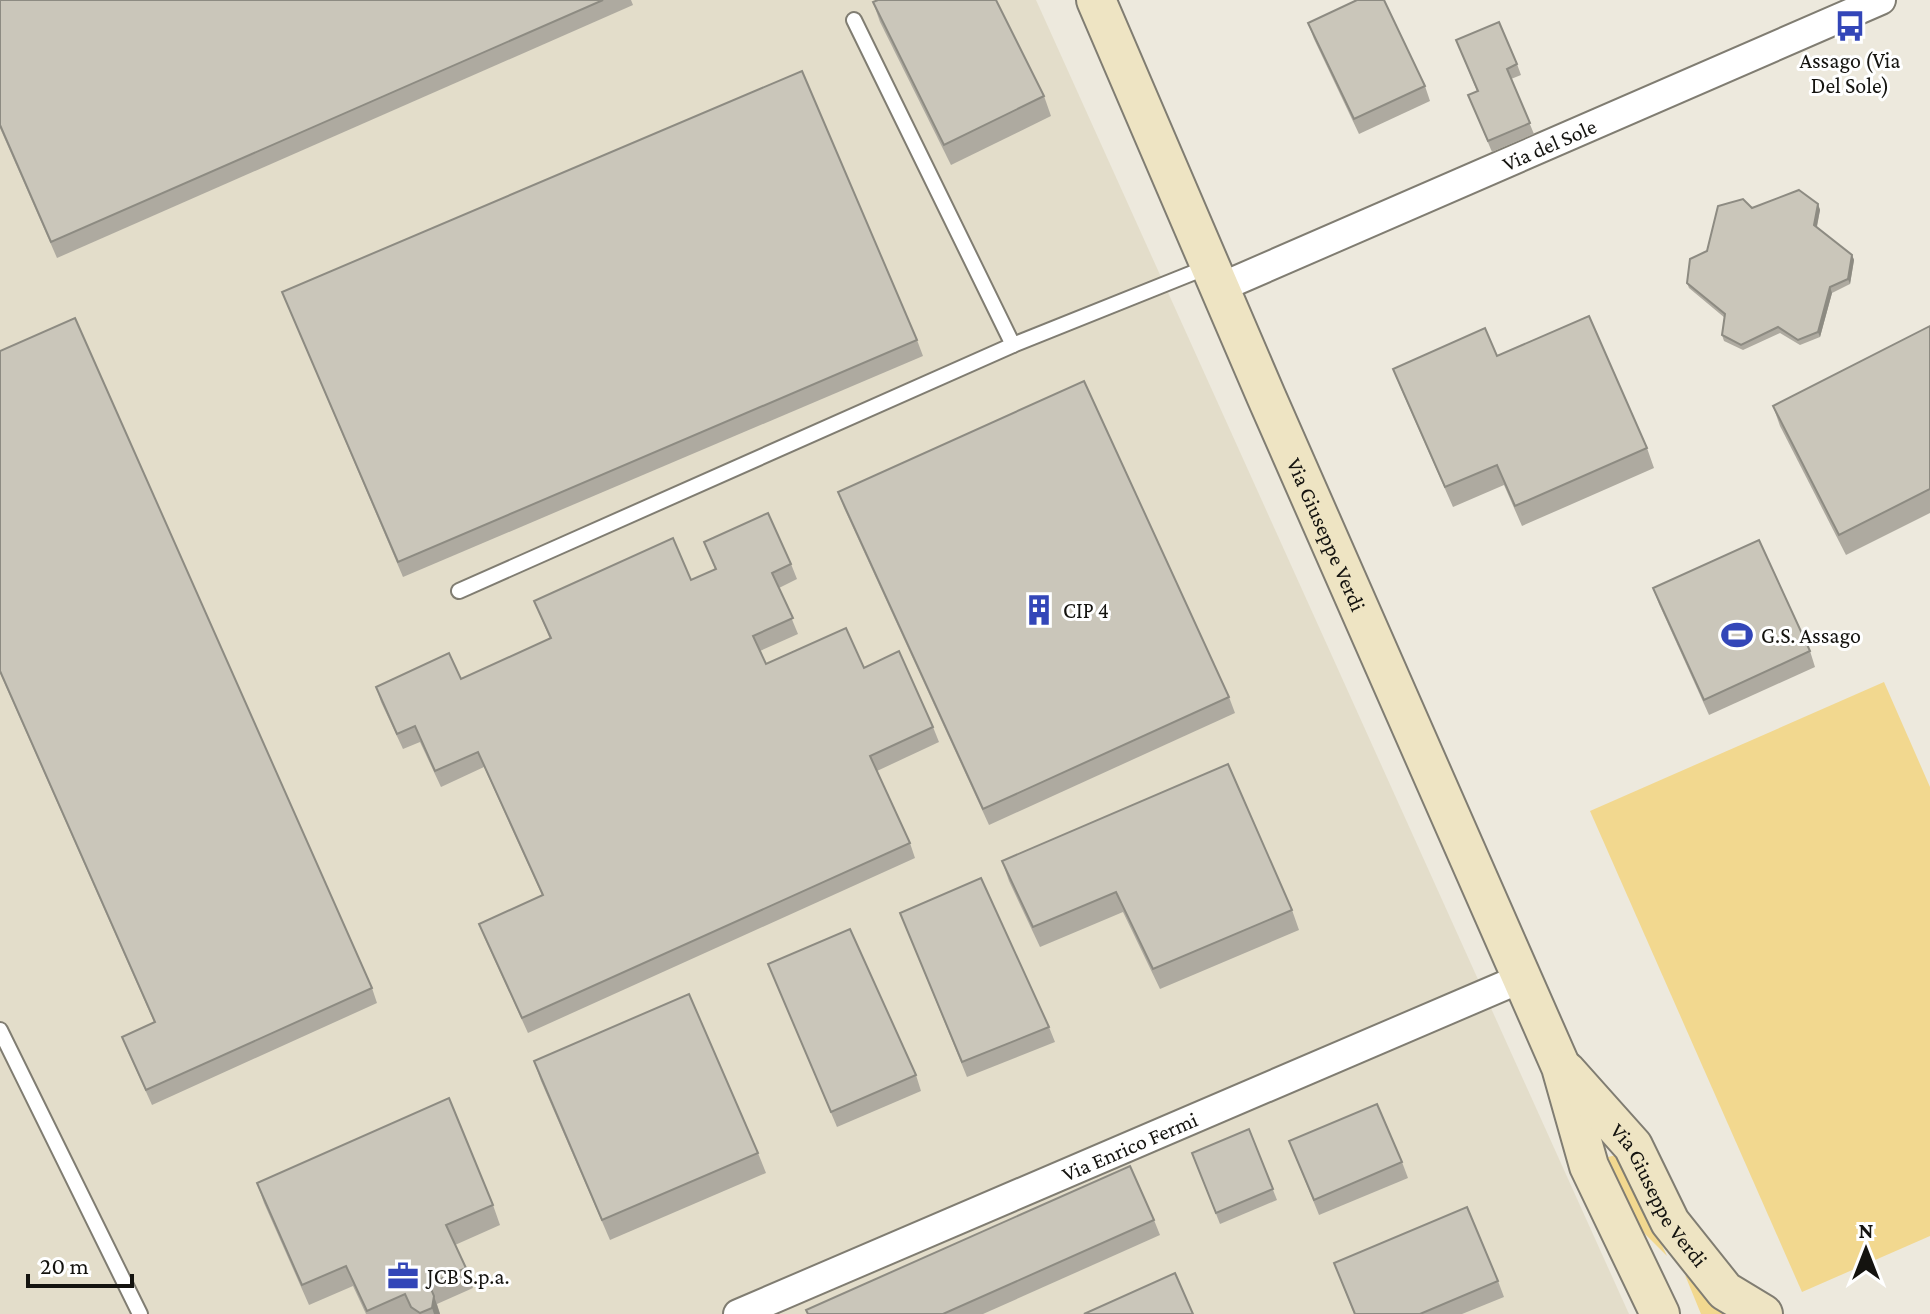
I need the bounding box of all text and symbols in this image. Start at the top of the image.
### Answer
bus stop icon: Assago (Via Del Sole) [1833,9,1867,43]
place label: Assago (Via Del Sole) [1799,48,1901,99]
street label: Via del Sole [1498,113,1600,176]
street label: Via Giuseppe Verdi [1282,454,1372,615]
building icon: CIP 4 [1022,593,1056,627]
place label: CIP 4 [1063,598,1109,623]
sports icon: G.S. Assago [1720,618,1754,652]
place label: G.S. Assago [1761,623,1861,648]
street label: Via Enrico Fermi [1058,1106,1201,1186]
street label: Via Giuseppe Verdi [1606,1118,1713,1272]
north arrow [1826,1210,1906,1290]
text: N [1859,1218,1874,1243]
scale bar [28,1238,132,1288]
text: 20 m [40,1252,89,1279]
office icon: JCB S.p.a. [386,1259,420,1293]
place label: JCB S.p.a. [425,1264,509,1289]

